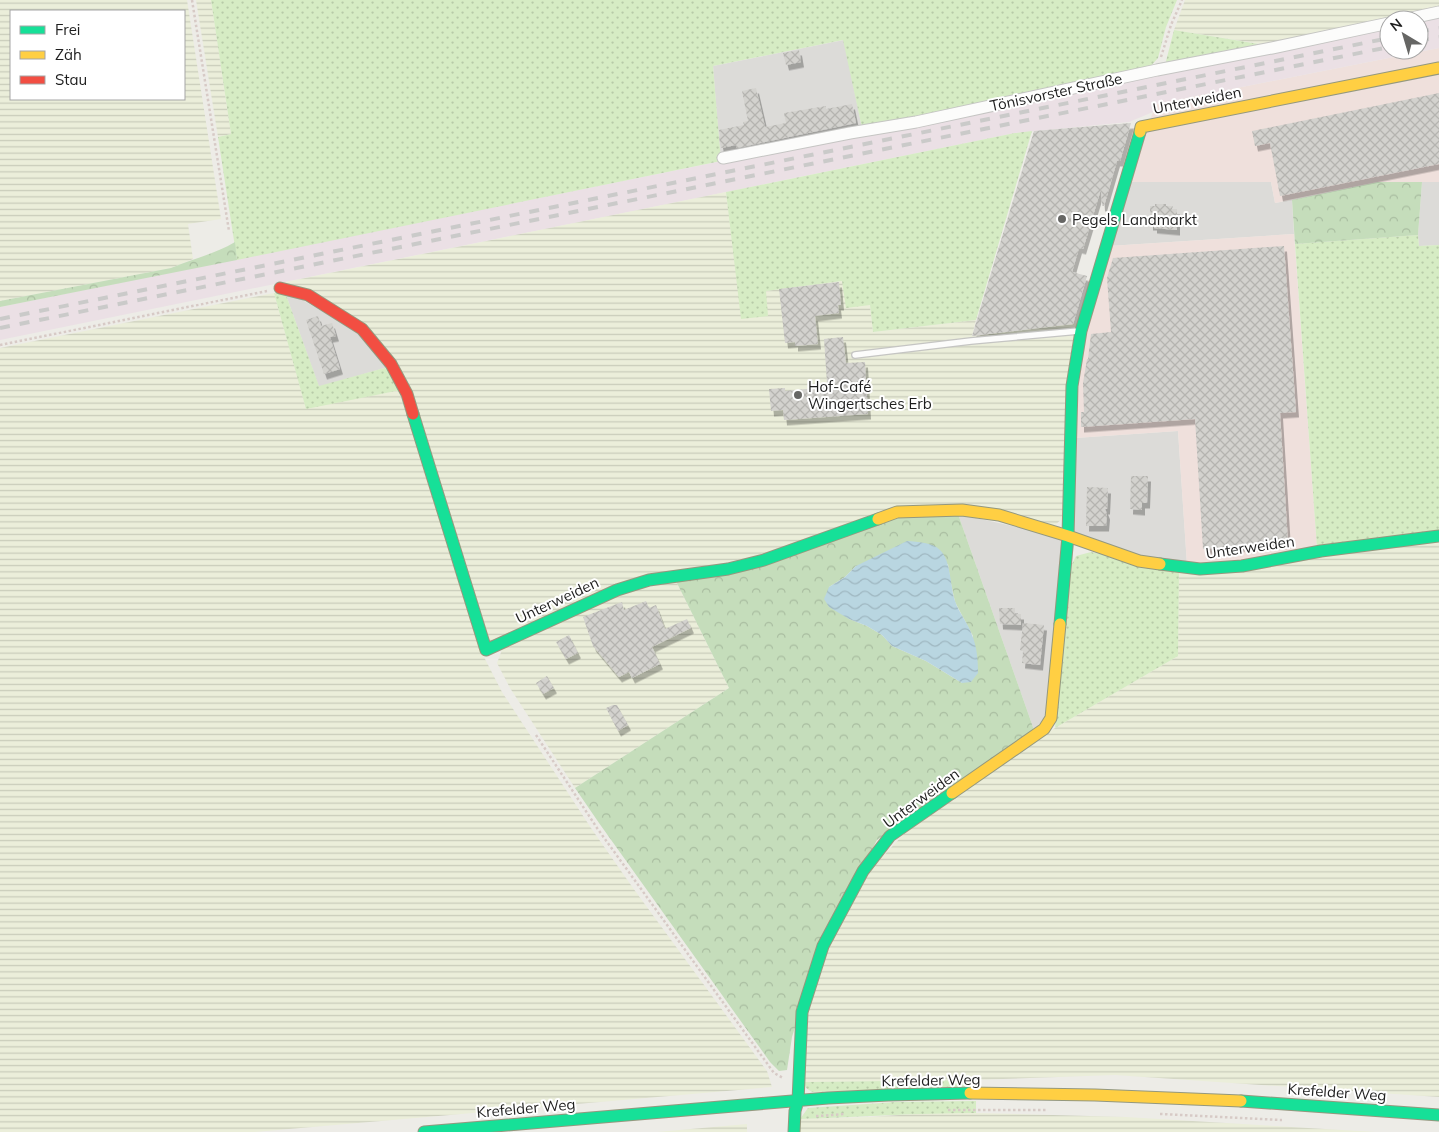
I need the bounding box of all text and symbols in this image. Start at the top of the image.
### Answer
legend [10,10,185,100]
north arrow [1379,10,1429,60]
text: N [1386,14,1406,35]
text: Frei [55,20,80,39]
text: Zäh [55,45,82,64]
street label: Tönisvorster Straße [988,69,1124,115]
text: Stau [55,70,87,89]
street label: Unterweiden [1151,82,1243,118]
place label: Pegels Landmarkt [1072,210,1197,229]
marker: Pegels Landmarkt [1056,213,1068,225]
place label: Hof-Café Wingertsches Erb [808,377,932,413]
marker: Hof-Café Wingertsches Erb [792,389,804,401]
street label: Unterweiden [1204,531,1296,563]
street label: Unterweiden [512,572,602,628]
street label: Unterweiden [879,764,963,832]
street label: Krefelder Weg [881,1070,981,1090]
street label: Krefelder Weg [1287,1079,1387,1105]
street label: Krefelder Weg [476,1094,576,1122]

